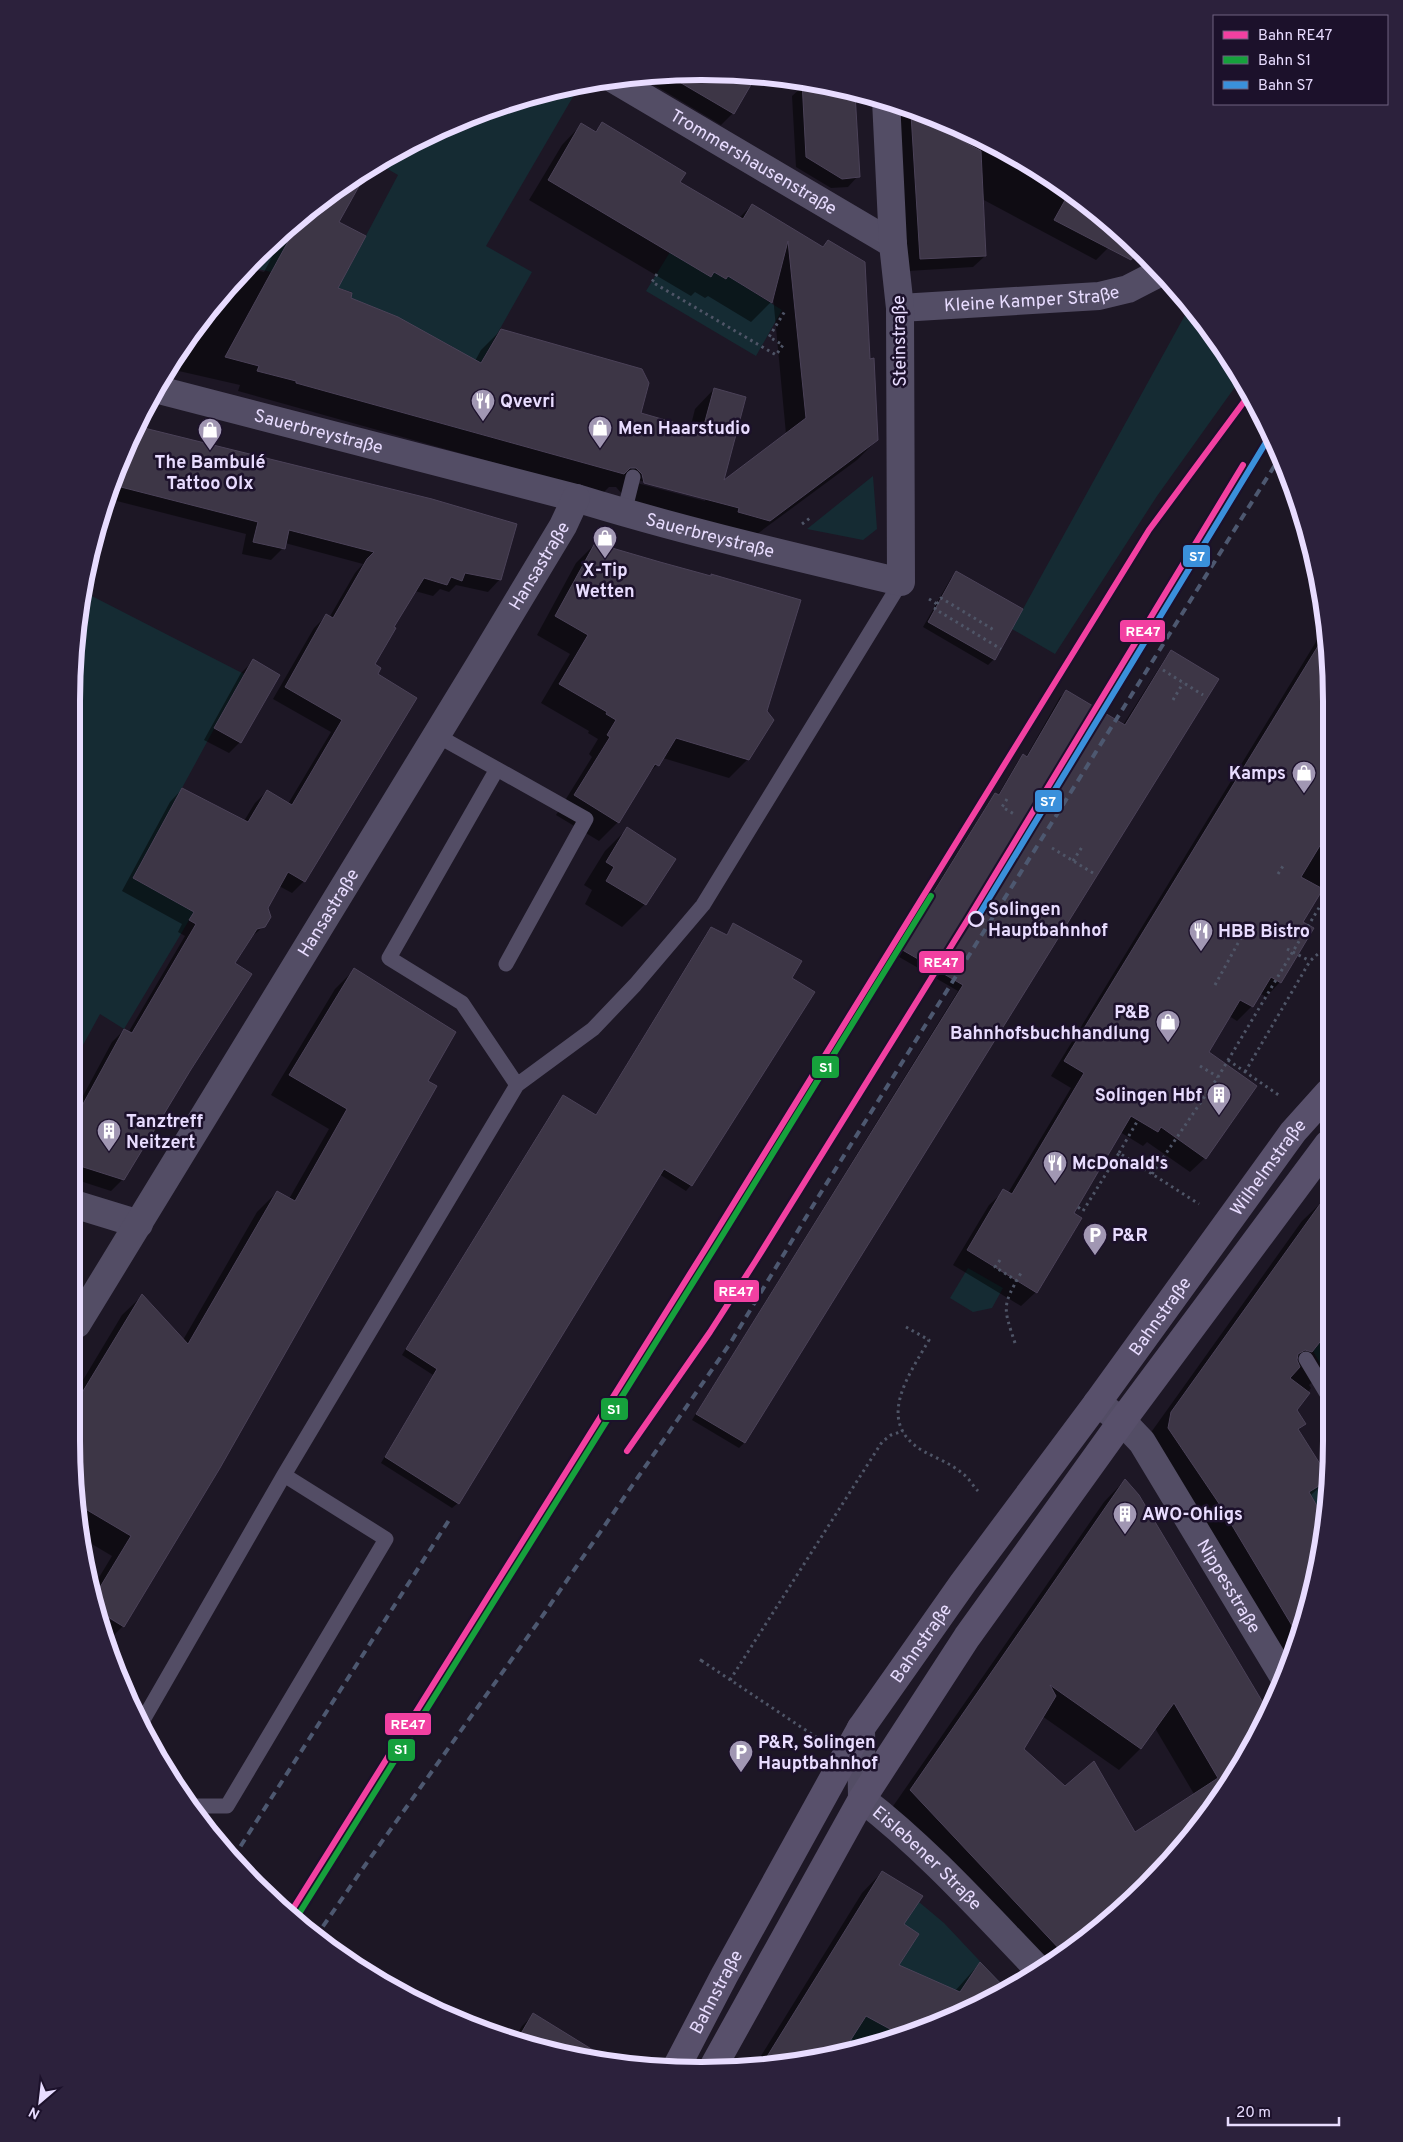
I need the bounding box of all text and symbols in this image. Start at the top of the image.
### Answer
legend [1213,15,1388,105]
text: Bahn RE47 [1258,27,1333,46]
text: Bahn S1 [1258,52,1311,71]
text: Bahn S7 [1258,77,1313,96]
street label: Trommershausenstraße [665,105,841,221]
street label: Kleine Kamper Straße [943,281,1122,318]
street label: Steinstraße [888,295,913,387]
restaurant icon: Qvevri [470,388,496,422]
place label: Qvevri [500,391,555,414]
street label: Sauerbreystraße [251,405,385,461]
shop icon: Men Haarstudio [587,415,613,449]
shop icon: The Bambulé Tattoo Olx [197,417,223,451]
place label: Men Haarstudio [618,418,750,441]
place label: The Bambulé Tattoo Olx [155,452,265,496]
street label: Sauerbreystraße [643,509,776,564]
street label: Hansastraße [505,518,576,615]
shop icon: X-Tip Wetten [592,525,618,559]
line badge: S7 [1182,544,1211,568]
text: S7 [1189,549,1205,566]
place label: X-Tip Wetten [575,560,635,604]
line badge: RE47 [1119,619,1166,643]
text: RE47 [1126,624,1160,641]
shop icon: Kamps [1291,760,1317,794]
place label: Kamps [1229,763,1286,786]
line badge: S7 [1034,789,1063,813]
text: S7 [1040,794,1056,811]
street label: Hansastraße [294,865,365,962]
place label: Solingen Hauptbahnhof [988,899,1108,943]
marker: Solingen Hauptbahnhof [968,911,984,927]
restaurant icon: HBB Bistro [1188,918,1214,952]
place label: HBB Bistro [1218,921,1310,944]
line badge: RE47 [918,950,965,974]
text: RE47 [924,955,958,972]
place label: P&B Bahnhofsbuchhandlung [950,1002,1150,1046]
shop icon: P&B Bahnhofsbuchhandlung [1155,1009,1181,1043]
line badge: S1 [811,1055,840,1079]
text: S1 [819,1060,833,1077]
building icon: Solingen Hbf [1206,1082,1232,1116]
place label: Solingen Hbf [1095,1085,1202,1108]
place label: Tanztreff Neitzert [126,1111,203,1155]
street label: Wilhelmstraße [1226,1115,1312,1221]
building icon: Tanztreff Neitzert [96,1118,122,1152]
restaurant icon: McDonald's [1042,1150,1068,1184]
place label: McDonald's [1072,1153,1168,1176]
parking icon: P&R [1082,1222,1108,1256]
place label: P&R [1112,1225,1148,1248]
street label: Bahnstraße [1125,1273,1197,1361]
line badge: RE47 [713,1279,760,1303]
text: RE47 [719,1284,753,1301]
line badge: S1 [600,1397,629,1421]
text: S1 [607,1402,621,1419]
building icon: AWO-Ohligs [1112,1501,1138,1535]
place label: AWO-Ohligs [1142,1504,1243,1527]
street label: Nippesstraße [1190,1535,1265,1638]
street label: Bahnstraße [886,1600,958,1688]
line badge: RE47 [384,1712,432,1736]
text: RE47 [391,1717,425,1734]
place label: P&R, Solingen Hauptbahnhof [758,1732,878,1776]
line badge: S1 [387,1738,416,1762]
parking icon: P&R, Solingen Hauptbahnhof [728,1739,754,1773]
text: S1 [394,1742,408,1759]
street label: Eislebener Straße [867,1802,986,1916]
street label: Bahnstraße [686,1946,749,2039]
north arrow [15,2077,65,2127]
scale bar [1228,2094,1339,2126]
text: N [26,2102,43,2122]
text: 20 m [1236,2104,1271,2123]

